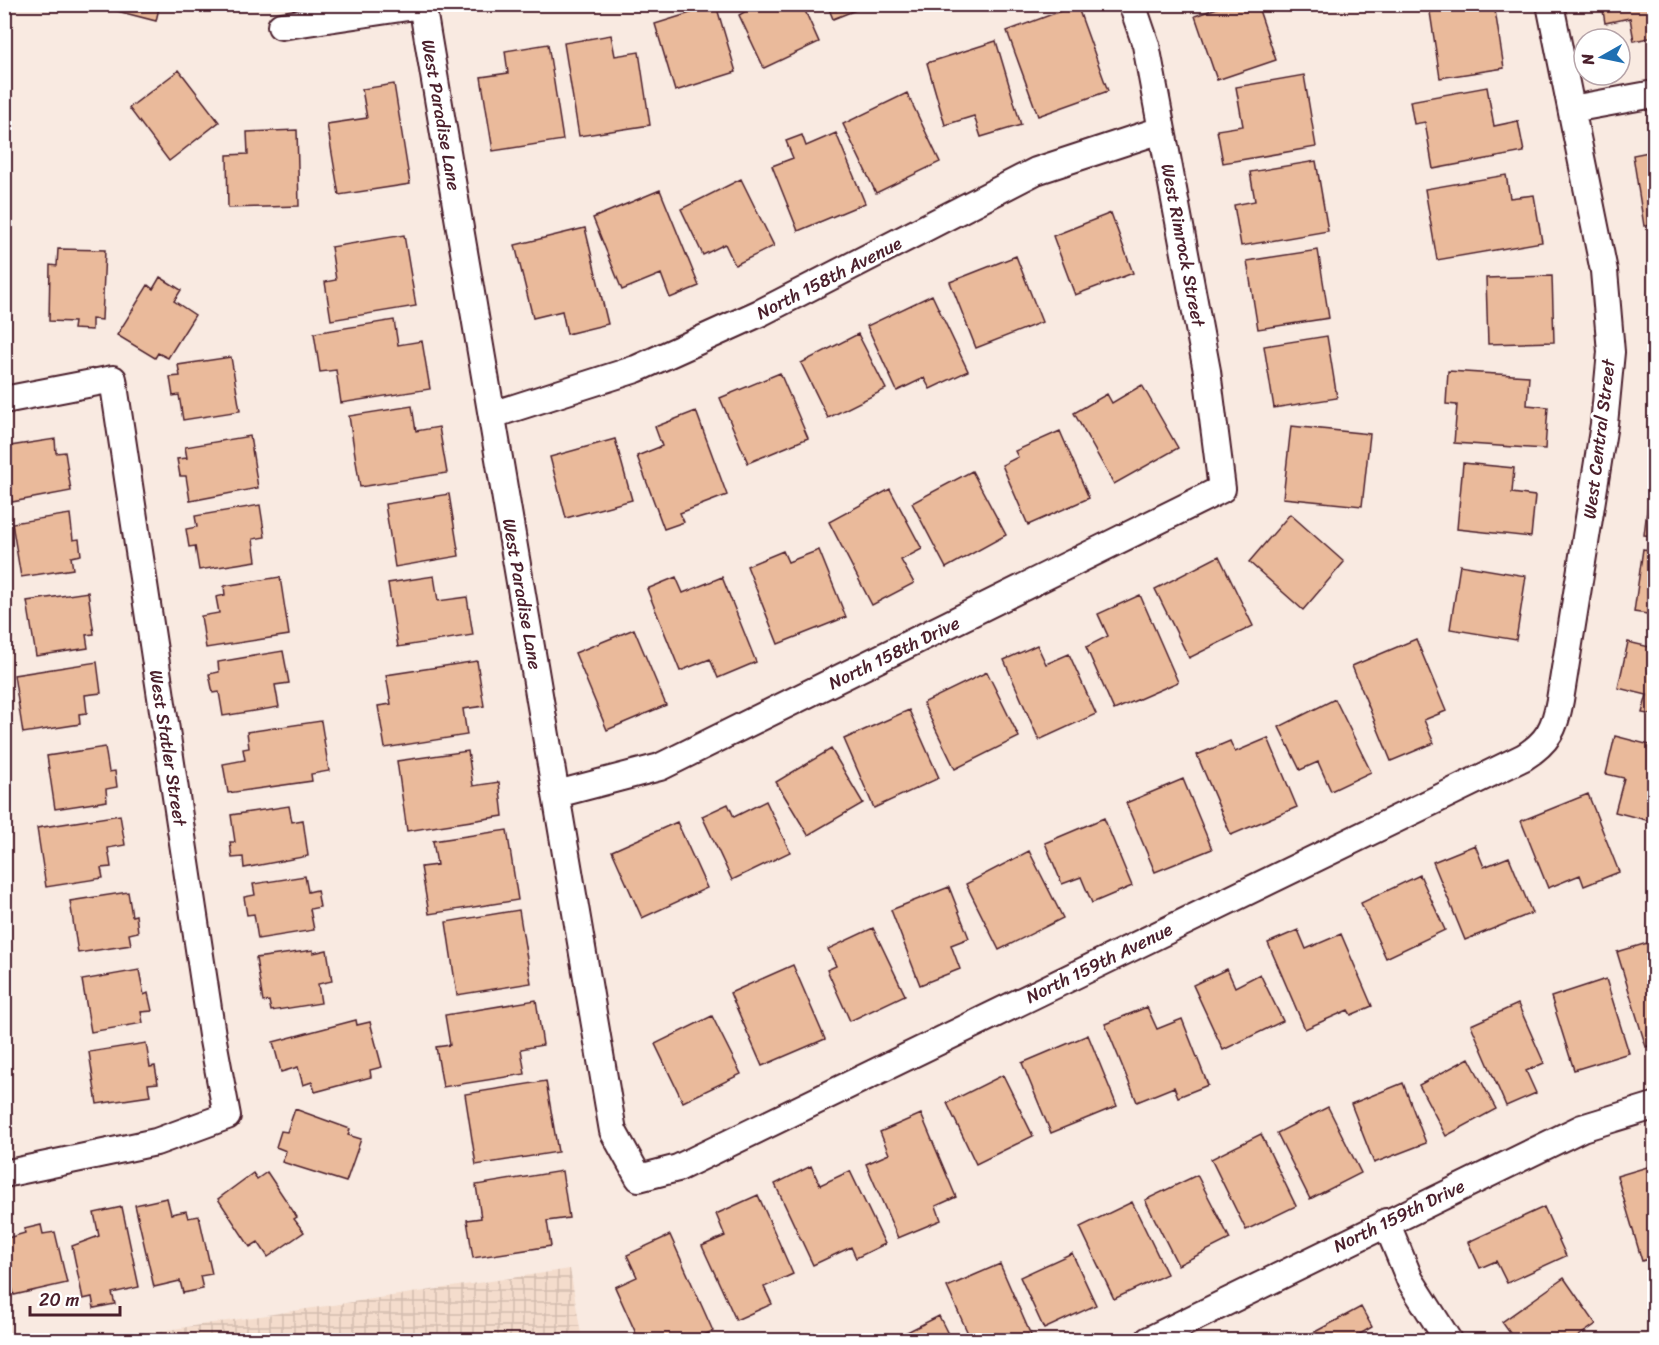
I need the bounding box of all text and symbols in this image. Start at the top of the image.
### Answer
north arrow [1572,27,1632,87]
street label: West Paradise Lane [412,37,470,193]
text: N [1572,51,1603,68]
street label: West Rimrock Street [1152,161,1215,330]
street label: North 158th Avenue [750,227,908,329]
street label: West Central Street [1573,357,1625,521]
street label: West Paradise Lane [493,516,551,672]
street label: North 158th Drive [823,607,965,699]
street label: West Statler Street [140,668,196,829]
street label: North 159th Avenue [1020,913,1178,1012]
street label: North 159th Drive [1328,1170,1470,1262]
scale bar [30,1279,120,1317]
text: 20 m [39,1284,79,1316]

